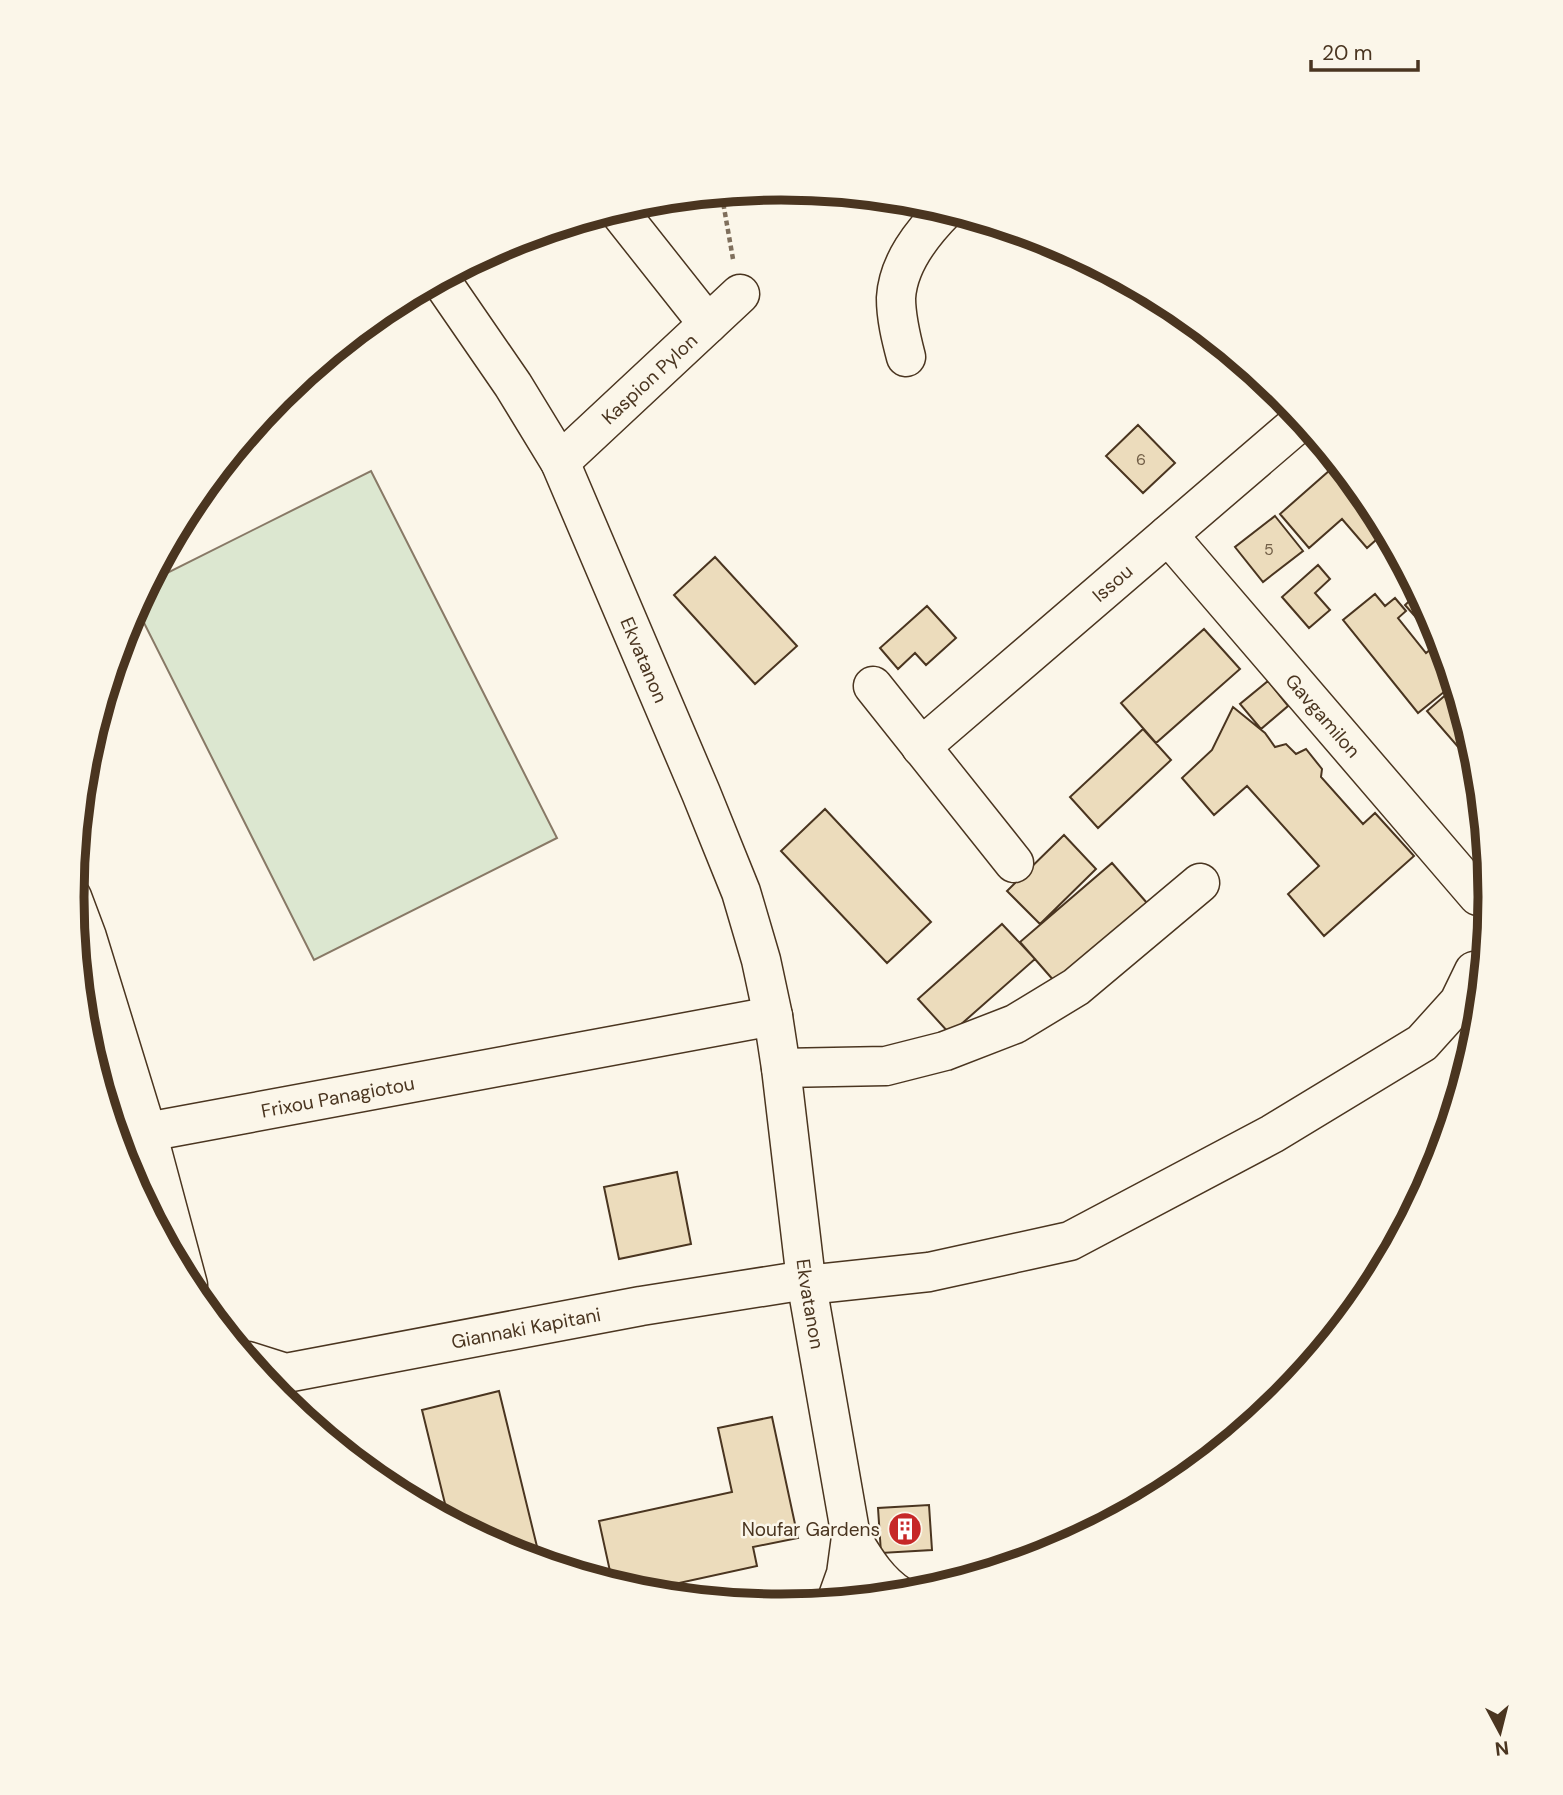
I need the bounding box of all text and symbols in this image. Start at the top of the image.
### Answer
scale bar [1311,28,1418,72]
text: 20 m [1322,39,1373,67]
street label: Kaspion Pylon [596,328,703,430]
house number: 6 [1136,449,1146,470]
house number: 5 [1264,539,1274,560]
street label: Issou [1087,559,1138,608]
street label: Ekvatanon [615,613,673,707]
street label: Gavgamilon [1280,669,1366,763]
street label: Frixou Panagiotou [259,1071,417,1124]
street label: Ekvatanon [791,1258,830,1351]
street label: Giannaki Kapitani [449,1302,603,1355]
building icon: Noufar Gardens [886,1510,924,1548]
place label: Noufar Gardens [742,1517,880,1542]
north arrow [1465,1697,1535,1767]
text: N [1494,1735,1510,1762]

